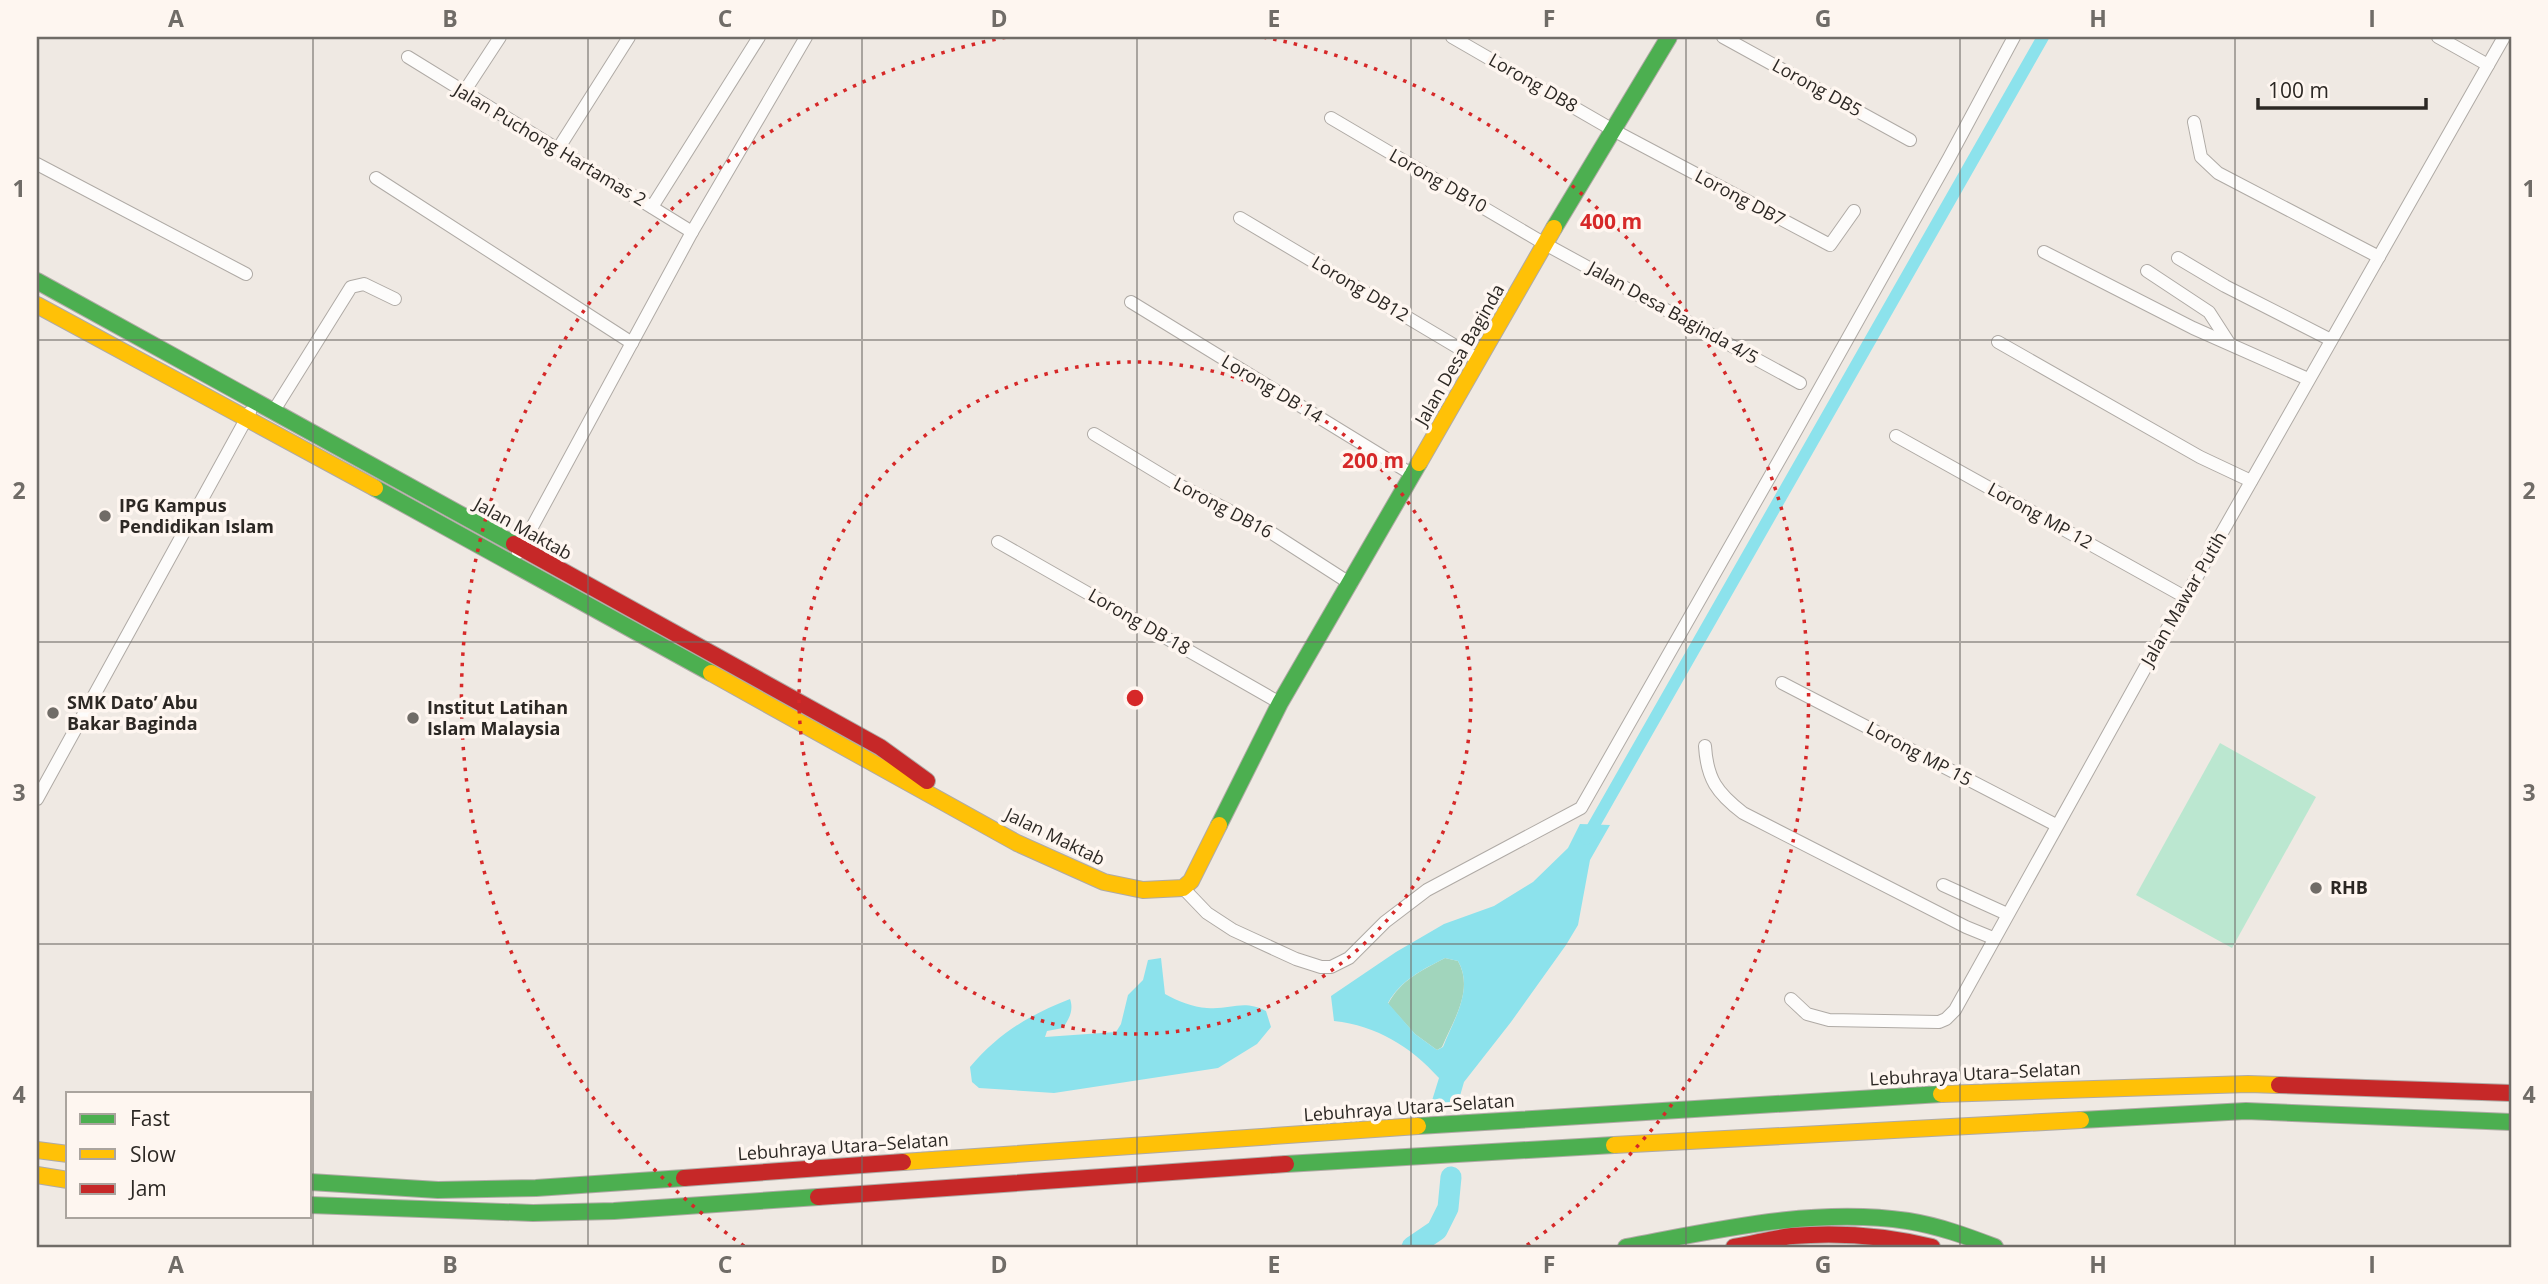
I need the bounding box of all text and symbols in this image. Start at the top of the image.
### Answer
text: A [168,2,184,34]
text: B [442,2,458,34]
text: C [718,2,732,34]
text: D [990,2,1008,34]
text: E [1268,2,1280,34]
text: F [1543,2,1555,34]
text: G [1815,2,1831,34]
text: H [2089,2,2107,34]
text: I [2368,2,2376,34]
street label: Lorong DB8 [1485,47,1582,117]
street label: Lorong DB5 [1768,53,1867,122]
scale bar [2258,66,2426,110]
street label: Jalan Puchong Hartamas 2 [448,76,651,211]
text: 100 m [2268,76,2329,104]
street label: Lorong DB10 [1385,142,1492,218]
street label: Lorong DB7 [1691,163,1790,231]
text: 1 [12,172,26,204]
text: 1 [2522,172,2536,204]
text: 400 m [1580,207,1642,235]
street label: Lorong DB12 [1308,250,1413,327]
street label: Jalan Desa Baginda 4/5 [1582,254,1763,369]
street label: Jalan Desa Baginda [1408,279,1509,431]
street label: Lorong DB 14 [1218,349,1327,428]
text: 200 m [1342,446,1404,474]
street label: Lorong DB16 [1170,471,1277,543]
text: 2 [12,474,26,506]
text: 2 [2522,474,2536,506]
street label: Lorong MP 12 [1984,476,2097,554]
street label: Jalan Maktab [469,490,577,565]
place label: IPG Kampus Pendidikan Islam [119,493,274,538]
marker: IPG Kampus Pendidikan Islam [97,508,113,524]
street label: Jalan Mawar Putih [2134,527,2231,672]
street label: Lorong DB 18 [1084,582,1195,660]
centre of rings [1123,686,1147,710]
place label: SMK Dato’ Abu Bakar Baginda [67,690,198,735]
place label: Institut Latihan Islam Malaysia [427,695,568,740]
marker: SMK Dato’ Abu Bakar Baginda [45,705,61,721]
marker: Institut Latihan Islam Malaysia [405,710,421,726]
street label: Lorong MP 15 [1863,715,1976,791]
text: 3 [12,776,26,808]
text: 3 [2522,776,2536,808]
street label: Jalan Maktab [1000,801,1109,871]
place label: RHB [2330,875,2368,899]
marker: RHB [2308,880,2324,896]
street label: Lebuhraya Utara–Selatan [1869,1055,2081,1091]
text: 4 [12,1078,26,1110]
text: 4 [2522,1078,2536,1110]
street label: Lebuhraya Utara–Selatan [1303,1088,1515,1126]
legend [66,1092,312,1218]
text: Fast [130,1104,170,1132]
street label: Lebuhraya Utara–Selatan [737,1127,949,1165]
text: Slow [130,1140,176,1168]
text: Jam [128,1174,167,1202]
text: A [168,1248,184,1280]
text: B [442,1248,458,1280]
text: C [718,1248,732,1280]
text: D [990,1248,1008,1280]
text: E [1268,1248,1280,1280]
text: F [1543,1248,1555,1280]
text: G [1815,1248,1831,1280]
text: H [2089,1248,2107,1280]
text: I [2368,1248,2376,1280]

